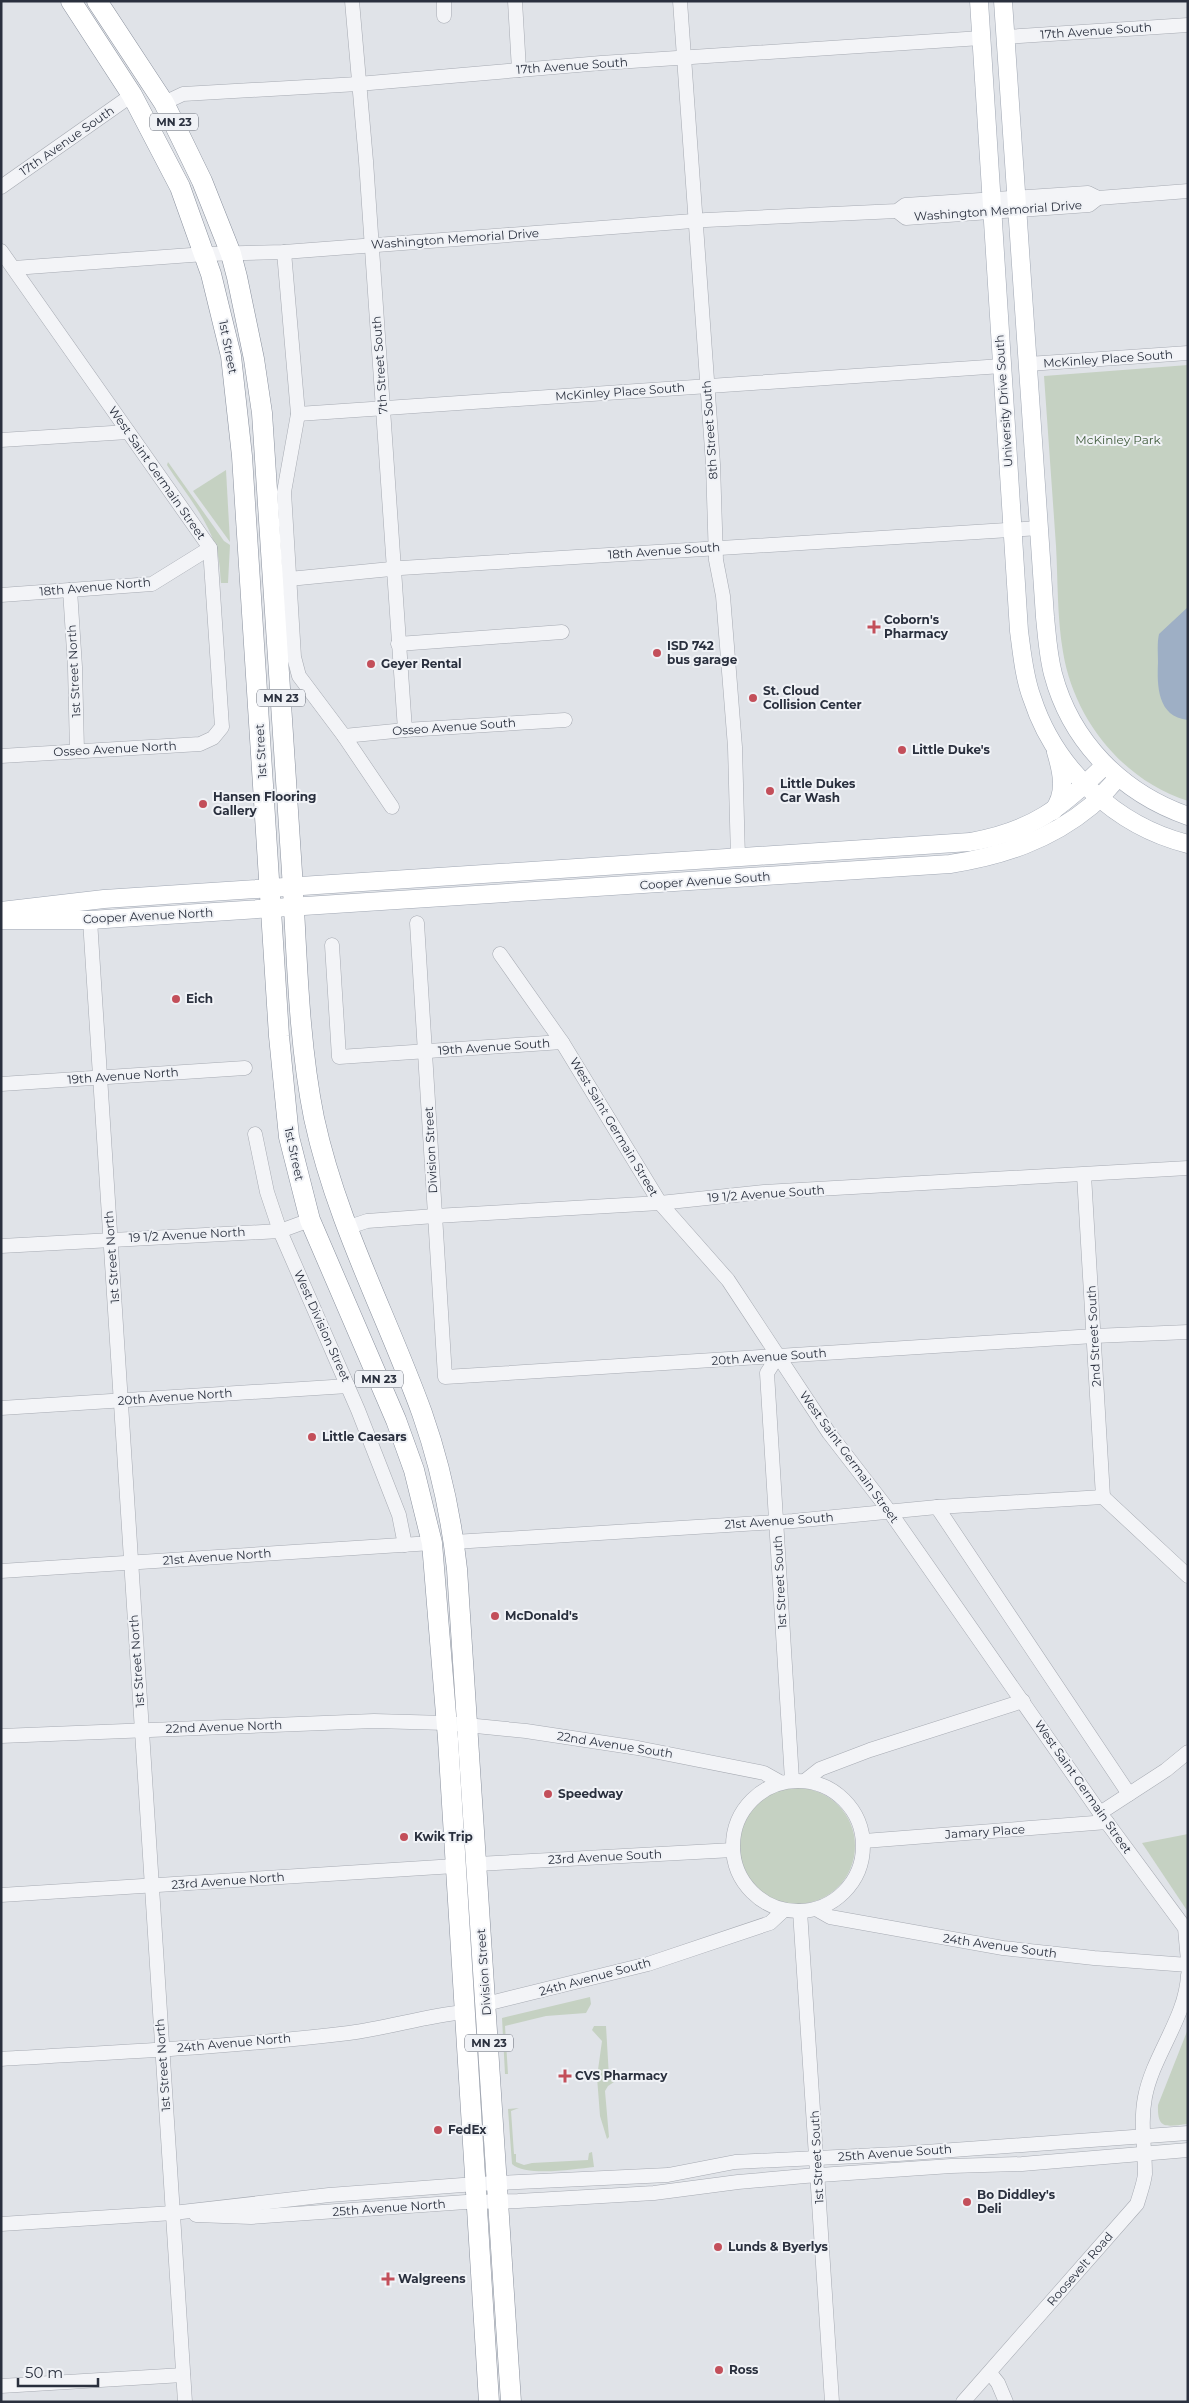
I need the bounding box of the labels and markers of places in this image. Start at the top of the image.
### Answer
place label: Coborn's Pharmacy [884,612,949,641]
marker: Coborn's Pharmacy [868,621,880,633]
place label: ISD 742 bus garage [667,638,738,667]
marker: ISD 742 bus garage [651,647,663,659]
place label: Geyer Rental [381,656,462,671]
marker: Geyer Rental [365,658,377,670]
place label: St. Cloud Collision Center [763,683,862,712]
marker: St. Cloud Collision Center [747,692,759,704]
place label: Little Duke's [912,742,991,757]
marker: Little Duke's [896,744,908,756]
place label: Little Dukes Car Wash [780,776,856,805]
marker: Little Dukes Car Wash [764,785,776,797]
place label: Hansen Flooring Gallery [213,789,317,818]
marker: Hansen Flooring Gallery [197,798,209,810]
place label: Eich [186,991,213,1006]
marker: Eich [170,993,182,1005]
place label: Little Caesars [322,1429,407,1444]
marker: Little Caesars [306,1431,318,1443]
place label: McDonald's [505,1608,579,1623]
marker: McDonald's [489,1610,501,1622]
place label: Speedway [558,1786,624,1801]
marker: Speedway [542,1788,554,1800]
place label: Kwik Trip [414,1829,473,1844]
marker: Kwik Trip [398,1831,410,1843]
place label: CVS Pharmacy [575,2068,668,2083]
marker: CVS Pharmacy [559,2070,571,2082]
place label: FedEx [448,2122,487,2137]
marker: FedEx [432,2124,444,2136]
place label: Bo Diddley's Deli [977,2187,1056,2216]
marker: Bo Diddley's Deli [961,2196,973,2208]
place label: Lunds & Byerlys [728,2239,829,2254]
marker: Lunds & Byerlys [712,2241,724,2253]
place label: Walgreens [398,2271,466,2286]
marker: Walgreens [382,2273,394,2285]
place label: Ross [729,2362,759,2377]
marker: Ross [713,2364,725,2376]

